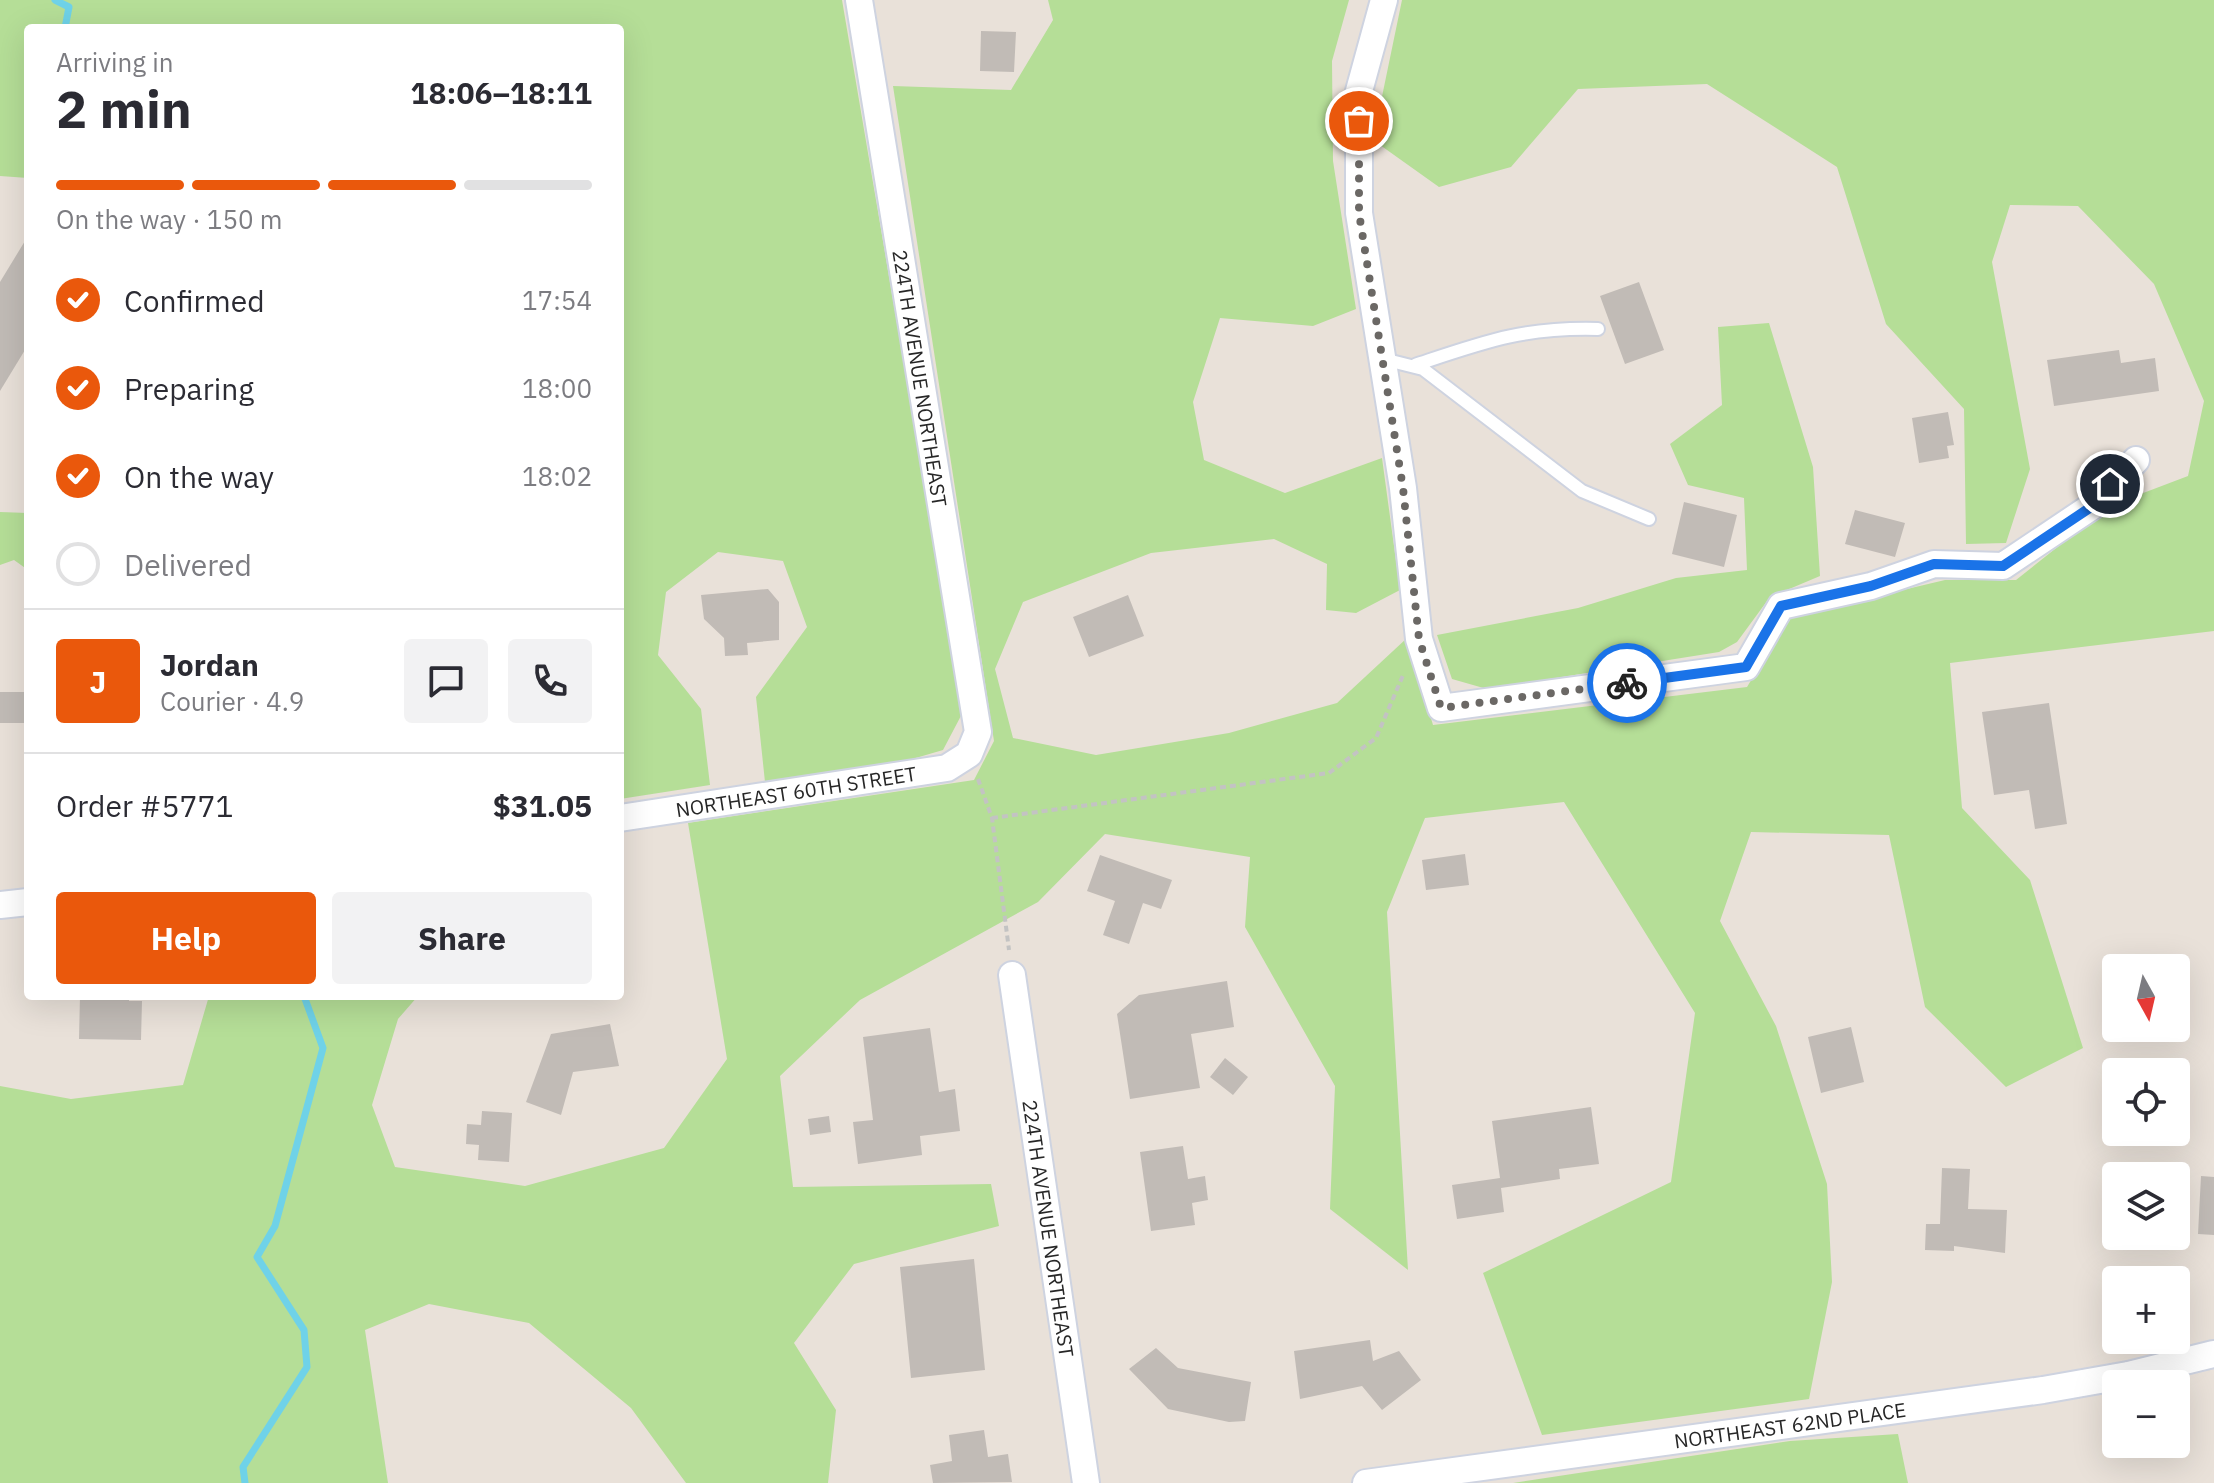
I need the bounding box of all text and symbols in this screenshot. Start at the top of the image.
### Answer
text: Arriving in [56,45,173,79]
text: 18:06–18:11 [411,73,592,112]
text: 2 min [56,75,192,142]
pin [1325,87,1393,155]
icon: bag [1337,99,1381,143]
text: On the way · 150 m [56,202,282,236]
street label: 224TH AVENUE NORTHEAST [886,248,954,508]
icon: check [56,278,100,322]
text: Confirmed [124,281,265,320]
text: 17:54 [522,283,592,317]
icon: check [56,366,100,410]
text: Preparing [124,369,254,408]
text: 18:00 [522,371,592,405]
pin [2076,450,2144,518]
icon: check [56,454,100,498]
text: On the way [124,457,274,496]
text: 18:02 [522,459,592,493]
icon: home [2088,462,2132,506]
text: Delivered [124,545,252,584]
button: chat [404,639,488,723]
button: phone [508,639,592,723]
courier [1587,643,1667,723]
text: Jordan [160,645,259,684]
icon: bike [1605,661,1649,705]
text: J [90,662,106,701]
text: Courier · 4.9 [160,684,304,718]
street label: NORTHEAST 60TH STREET [674,759,918,823]
text: Order #5771 [56,786,233,825]
text: $31.05 [493,786,592,825]
button: Help [56,892,316,984]
button: Share [332,892,592,984]
north arrow [2102,954,2190,1042]
map controls [2102,954,2190,1458]
button: locate [2102,1058,2190,1146]
street label: 224TH AVENUE NORTHEAST [1017,1098,1081,1359]
button: layers [2102,1162,2190,1250]
button: + [2102,1266,2190,1354]
button: − [2102,1370,2190,1458]
street label: NORTHEAST 62ND PLACE [1672,1395,1908,1454]

